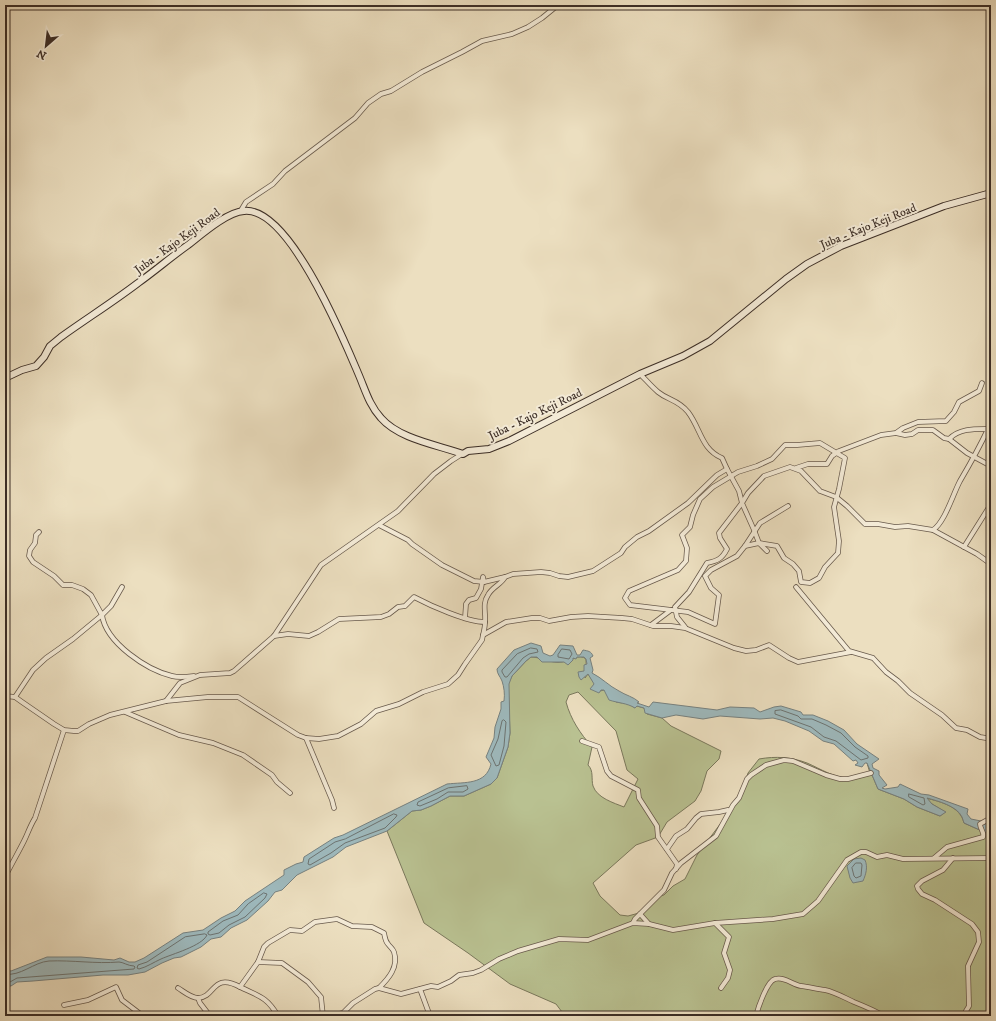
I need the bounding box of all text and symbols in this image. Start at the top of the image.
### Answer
north arrow [26,26,66,66]
text: N [35,46,49,62]
street label: Juba - Kajo Keji Road [817,200,919,253]
street label: Juba - Kajo Keji Road [131,205,223,278]
street label: Juba - Kajo Keji Road [485,385,585,444]

